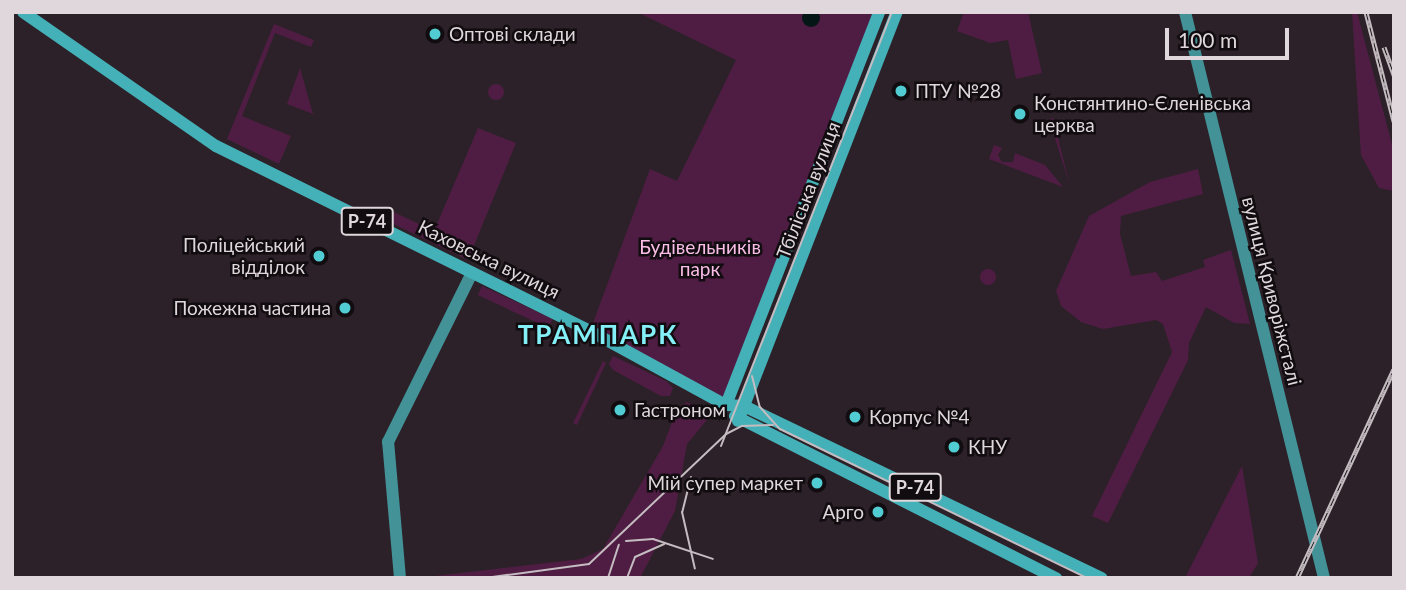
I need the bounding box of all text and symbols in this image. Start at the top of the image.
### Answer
scale bar [1168,14,1292,58]
place label: Оптові склади [449,23,576,45]
marker: Оптові склади [427,26,443,42]
text: 100 m [1178,27,1237,52]
place label: ПТУ №28 [915,80,1001,102]
marker: ПТУ №28 [893,83,909,99]
place label: Констянтино-Єленівська церква [1034,92,1251,136]
marker: Констянтино-Єленівська церква [1012,106,1028,122]
street label: Тбіліська вулиця [771,118,845,262]
street label: вулиця Криворіжсталі [1238,194,1306,388]
road number: Р-74 [339,206,395,236]
street label: Каховська вулиця [415,215,563,303]
place label: Поліцейський відділок [183,234,305,278]
park label: Будівельників парк [639,236,761,280]
marker: Поліцейський відділок [311,248,327,264]
place label: Пожежна частина [173,297,331,319]
marker: Пожежна частина [337,300,353,316]
district label: ТРАМПАРК [519,319,677,351]
place label: Гастроном [634,399,726,421]
marker: Гастроном [612,402,628,418]
place label: Корпус №4 [869,406,970,428]
marker: Корпус №4 [847,409,863,425]
place label: КНУ [968,436,1007,458]
marker: КНУ [946,439,962,455]
place label: Мій супер маркет [648,472,803,494]
road number: Р-74 [887,472,943,502]
marker: Мій супер маркет [809,475,825,491]
place label: Арго [822,501,864,523]
marker: Арго [870,504,886,520]

